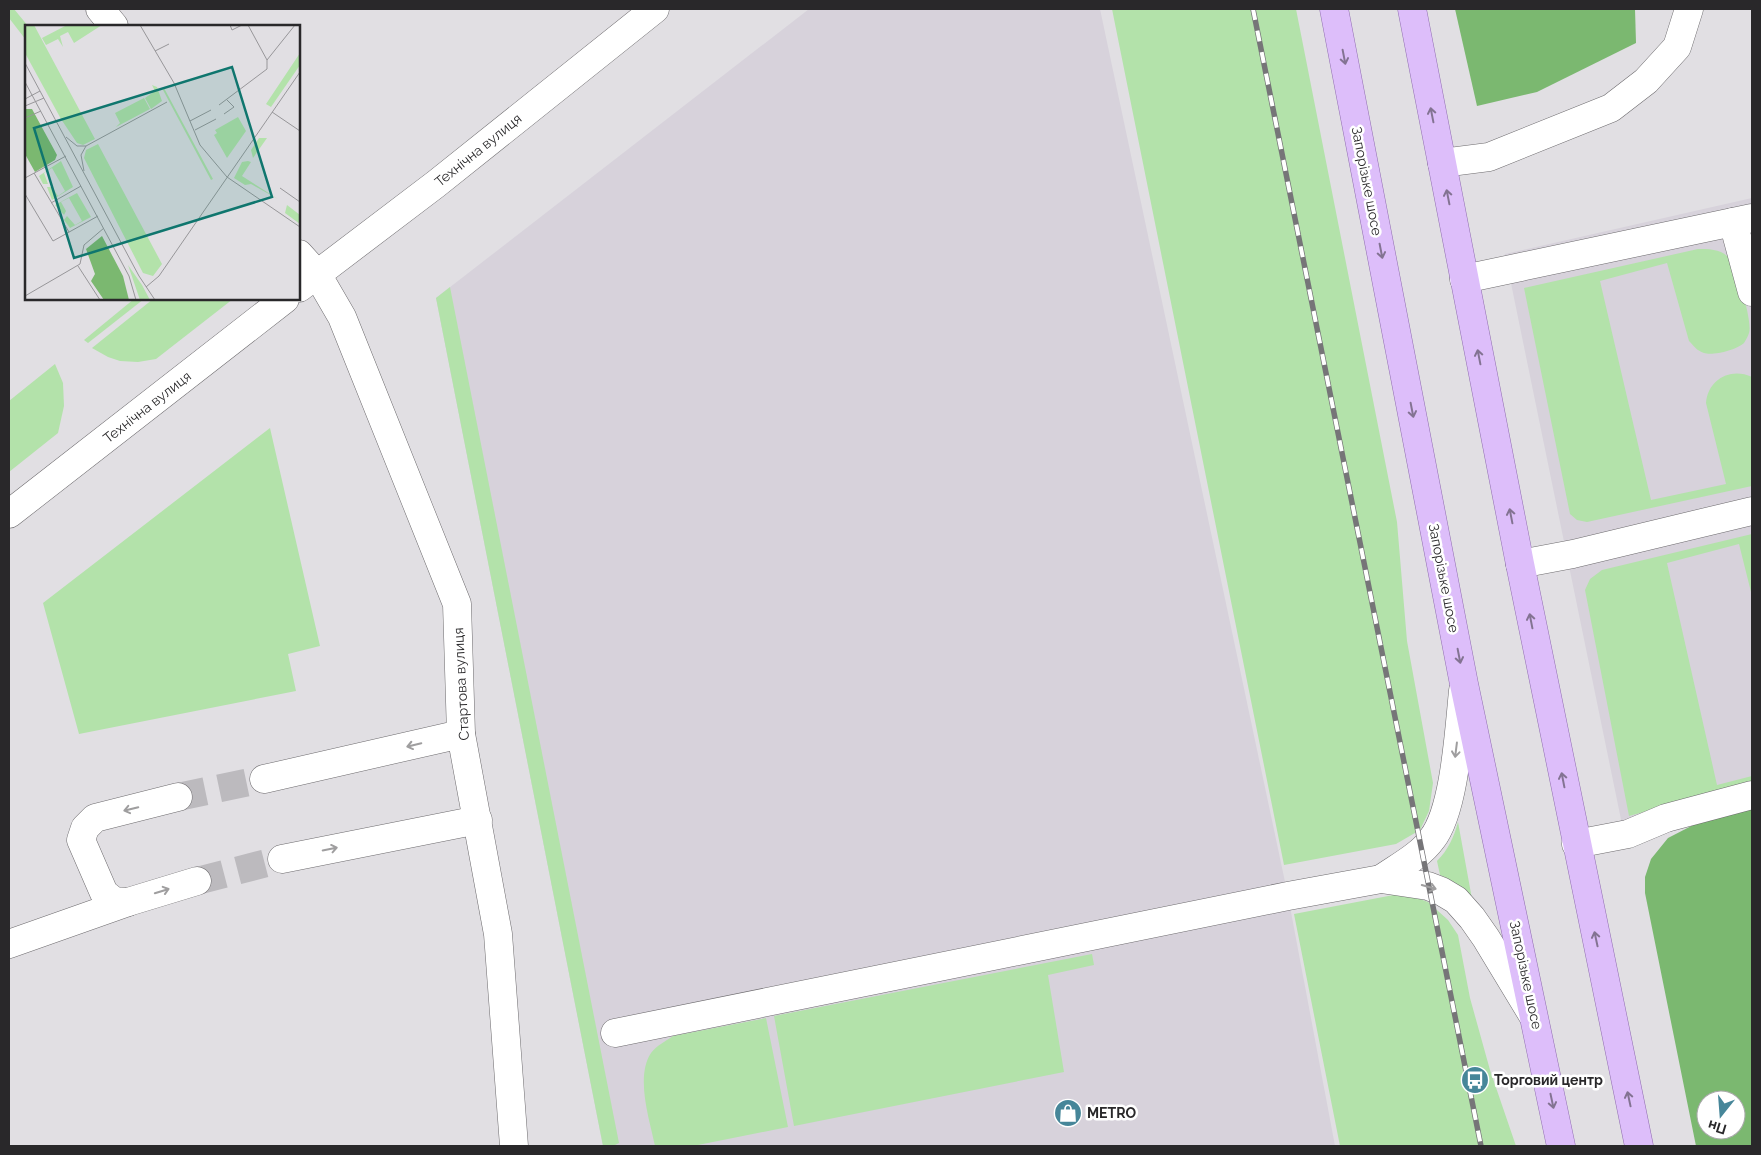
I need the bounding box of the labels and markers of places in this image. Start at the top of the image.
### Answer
bus stop icon: Торговий центр [1460,1065,1490,1095]
place label: Торговий центр [1494,1072,1603,1088]
shop icon: METRO [1053,1098,1083,1128]
place label: METRO [1087,1105,1136,1121]

